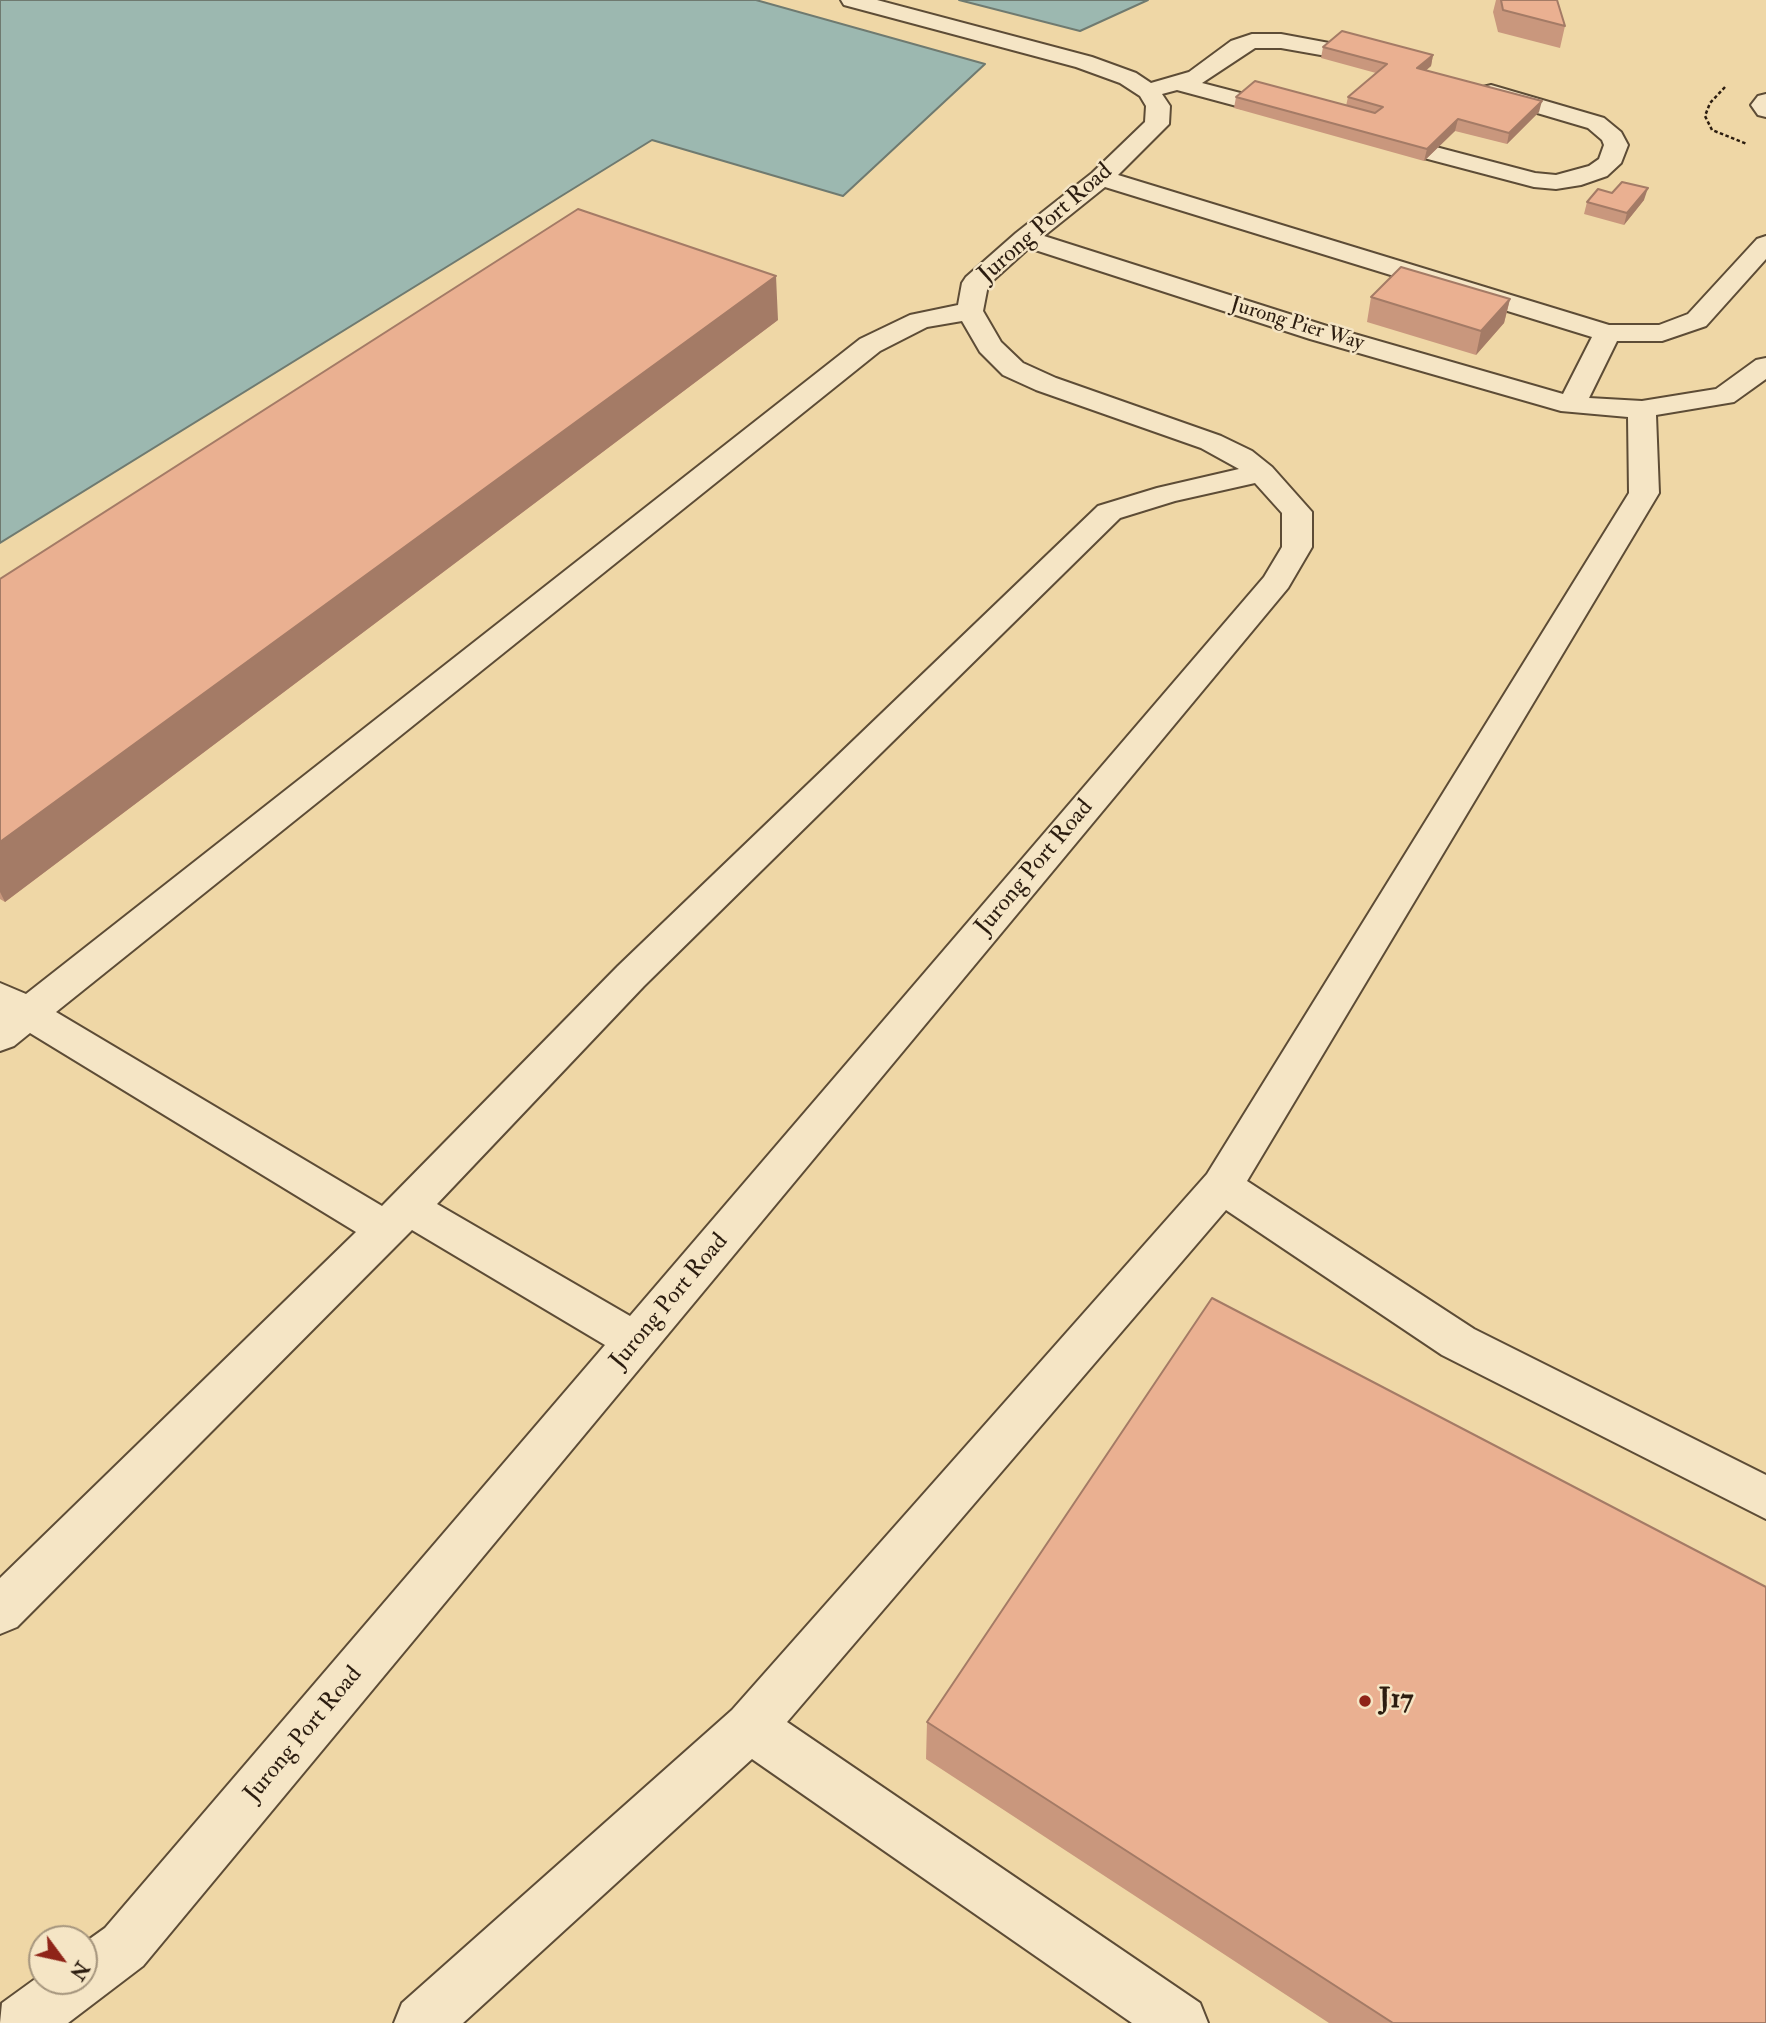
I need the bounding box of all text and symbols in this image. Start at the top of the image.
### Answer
street label: Jurong Port Road [973,158,1119,290]
street label: Jurong Pier Way [1227,293,1367,357]
street label: Jurong Port Road [970,794,1100,942]
street label: Jurong Port Road [605,1228,735,1376]
street label: Jurong Port Road [239,1661,369,1809]
place label: J17 [1379,1684,1413,1718]
marker: J17 [1357,1693,1373,1709]
north arrow [28,1925,98,1995]
text: N [64,1957,94,1984]

